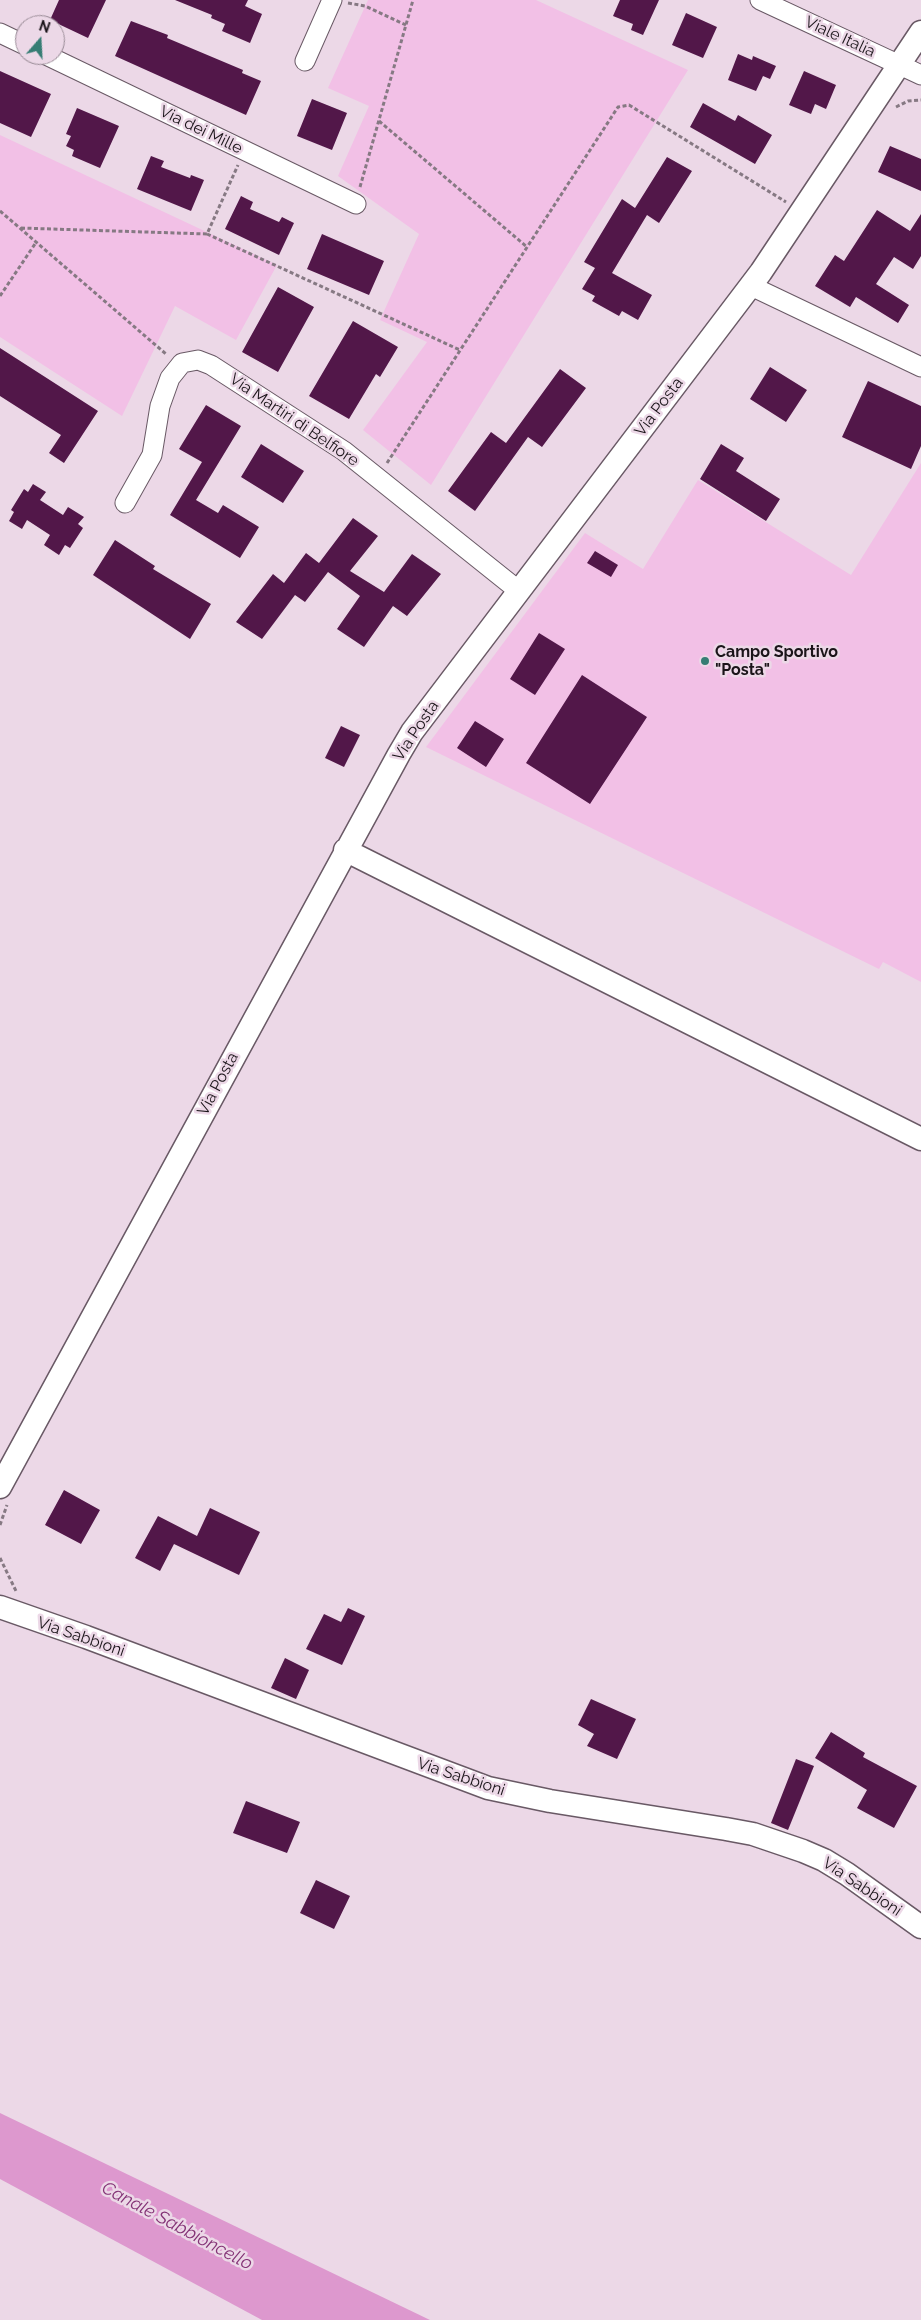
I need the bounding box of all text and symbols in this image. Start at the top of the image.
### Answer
street label: Viale Italia [802,12,878,62]
north arrow [15,15,65,65]
text: N [37,17,52,36]
street label: Via dei Mille [156,102,246,158]
street label: Via Martiri di Belfiore [226,370,362,470]
street label: Via Posta [631,374,687,440]
place label: Campo Sportivo "Posta" [715,642,838,680]
marker: Campo Sportivo "Posta" [699,655,711,667]
street label: Via Posta [389,697,443,765]
street label: Via Posta [193,1049,243,1119]
street label: Via Sabbioni [35,1613,127,1661]
street label: Via Sabbioni [415,1754,507,1800]
street label: Via Sabbioni [819,1854,905,1920]
water label: Canale Sabbioncello [98,2177,256,2275]

